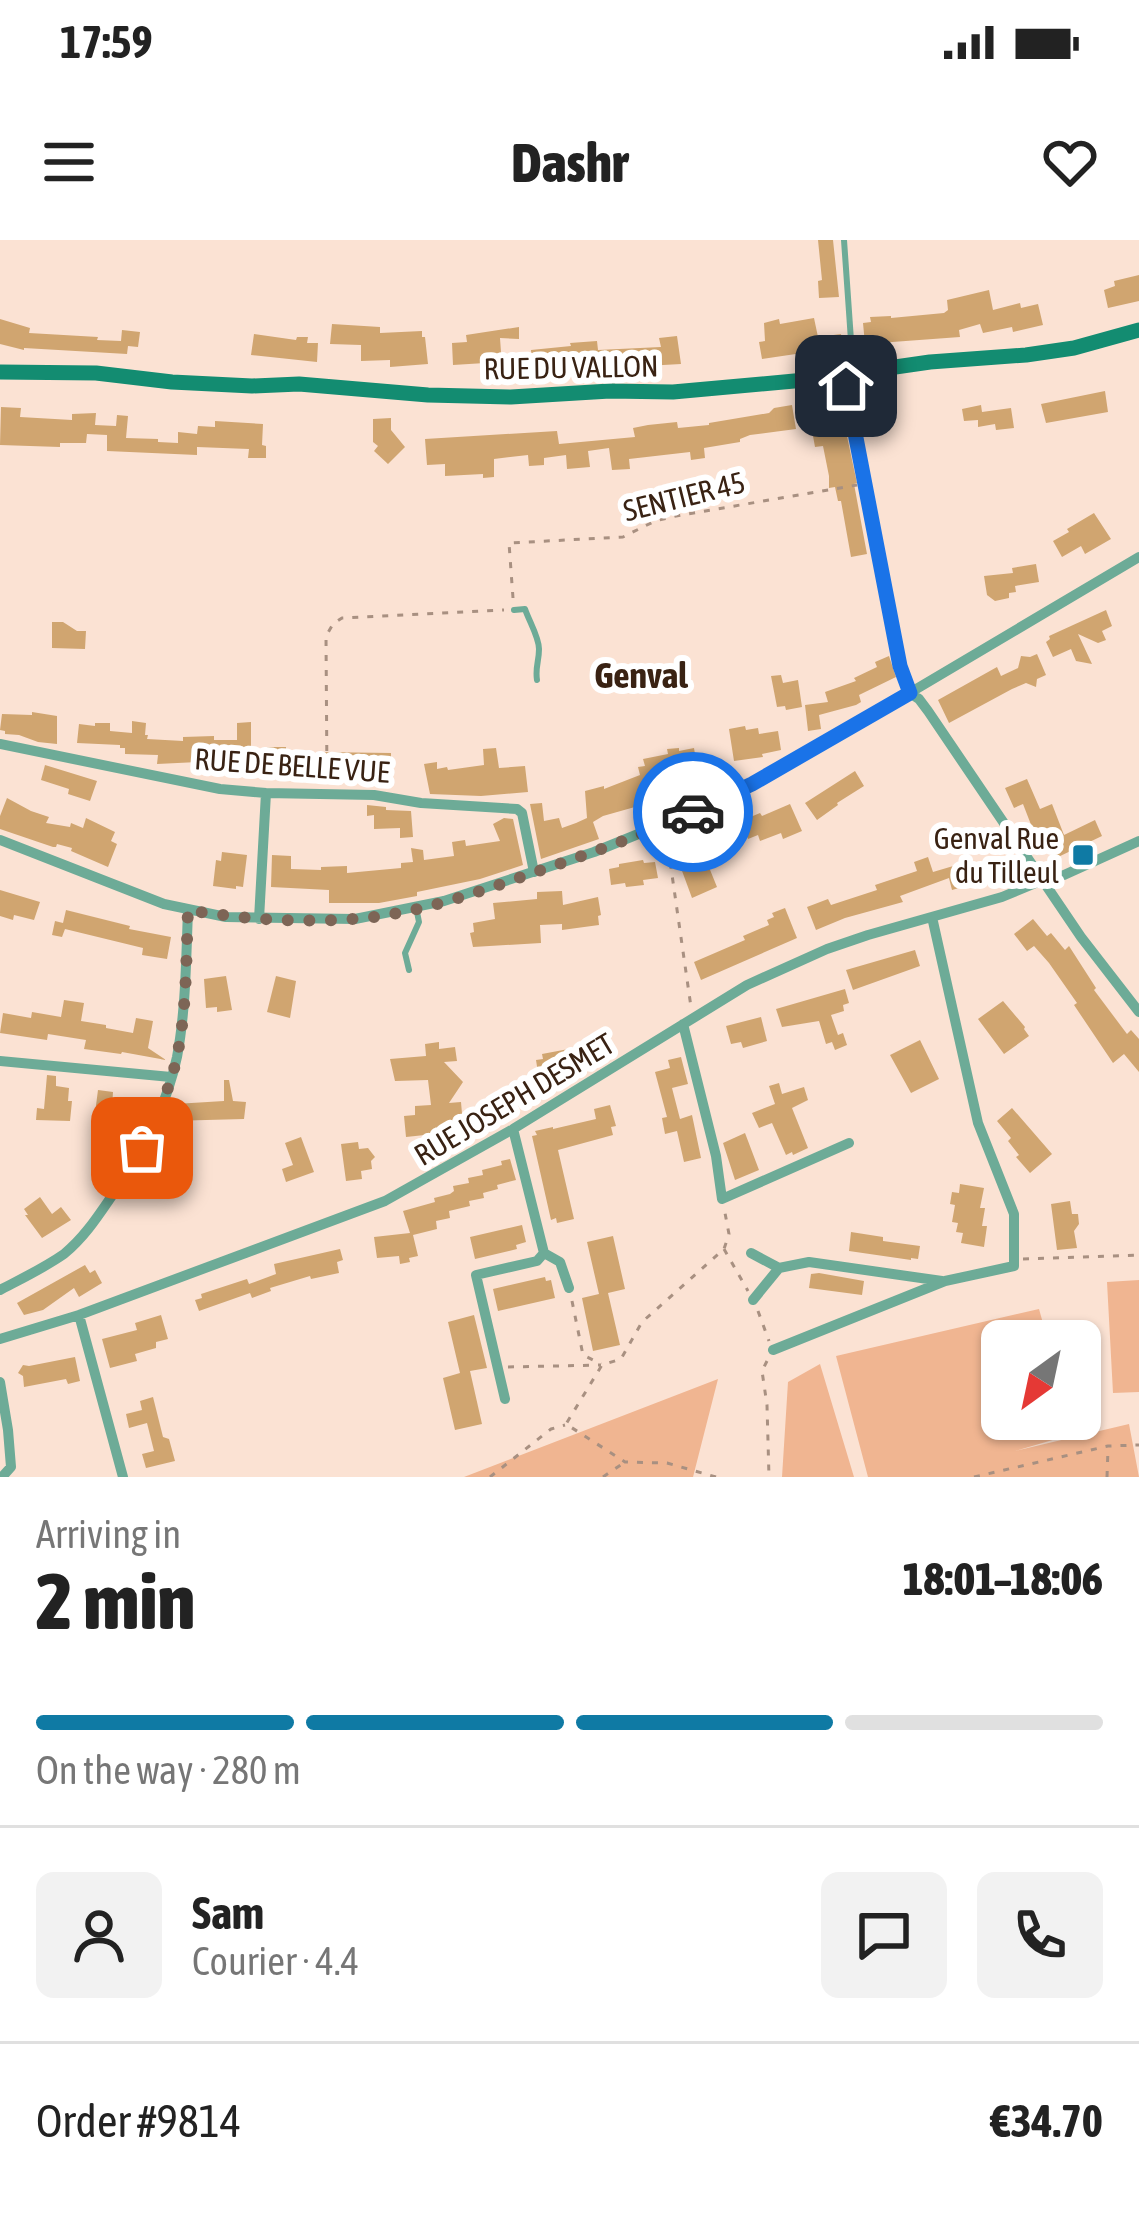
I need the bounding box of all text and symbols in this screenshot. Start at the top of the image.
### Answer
text: 17:59 [60,16,153,68]
icon: menu [36,129,102,195]
icon: heart [1037,129,1103,195]
text: Dashr [511,132,628,193]
pin [795,335,897,437]
street label: RUE DU VALLON [483,348,659,386]
icon: home [813,353,879,419]
street label: SENTIER 45 [620,465,748,527]
district label: Genval [594,654,688,696]
street label: RUE DE BELLE VUE [193,741,391,789]
courier [633,752,753,872]
icon: car [660,779,726,845]
place label: Genval Rue du Tilleul [934,821,1059,889]
marker: Genval Rue du Tilleul [1070,842,1096,868]
street label: RUE JOSEPH DESMET [408,1026,620,1172]
pin [91,1097,193,1199]
icon: bag [109,1115,175,1181]
north arrow [981,1320,1101,1440]
map controls [981,1320,1101,1440]
text: Arriving in [36,1512,181,1556]
text: 18:01–18:06 [902,1553,1103,1605]
text: 2 min [36,1556,195,1646]
text: On the way · 280 m [36,1748,301,1792]
button: person [36,1872,162,1998]
button: chat [821,1872,947,1998]
button: phone [977,1872,1103,1998]
text: Sam [192,1887,264,1939]
text: Courier · 4.4 [192,1939,359,1983]
text: Order #9814 [36,2095,241,2147]
text: €34.70 [990,2095,1103,2147]

